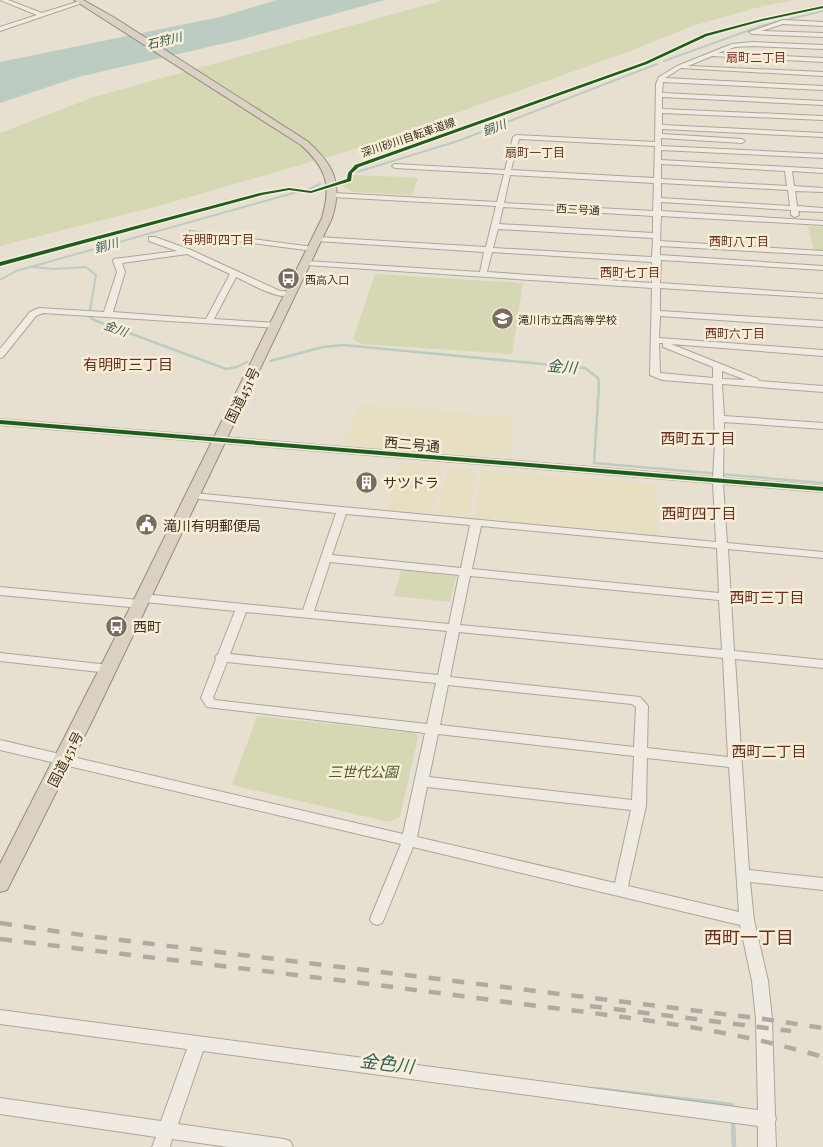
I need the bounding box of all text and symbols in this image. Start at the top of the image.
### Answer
water label: 石狩川 [145,27,185,52]
district label: 扇町二丁目 [726,49,786,65]
street label: 深川砂川自転車道線 [359,114,457,160]
water label: 銅川 [480,115,510,139]
district label: 扇町一丁目 [505,144,565,160]
street label: 西三号通 [556,200,600,218]
district label: 有明町四丁目 [182,231,254,247]
water label: 銅川 [92,233,122,256]
district label: 西町八丁目 [709,233,769,249]
district label: 西町七丁目 [600,264,660,280]
bus stop icon: 西高入口 [277,267,301,291]
place label: 西高入口 [305,272,349,287]
school or university icon: 滝川市立西高等学校 [490,307,514,331]
place label: 滝川市立西高等学校 [518,312,617,327]
water label: 金川 [102,316,132,340]
district label: 西町六丁目 [705,325,765,341]
district label: 有明町三丁目 [83,354,173,374]
water label: 金川 [546,355,580,377]
street label: 国道451号 [220,364,264,426]
district label: 西町五丁目 [660,428,736,448]
street label: 西二号通 [383,432,441,456]
building icon: サツドラ [355,470,379,494]
place label: サツドラ [383,473,439,492]
district label: 西町四丁目 [661,503,737,523]
public building icon: 滝川有明郵便局 [135,513,159,537]
place label: 滝川有明郵便局 [163,516,261,535]
district label: 西町三丁目 [729,587,805,607]
bus stop icon: 西町 [105,614,129,638]
place label: 西町 [133,617,161,636]
street label: 国道451号 [43,728,87,790]
district label: 西町二丁目 [731,741,807,761]
park label: 三世代公園 [328,762,400,781]
district label: 西町一丁目 [704,925,794,949]
water label: 金色川 [359,1048,417,1078]

